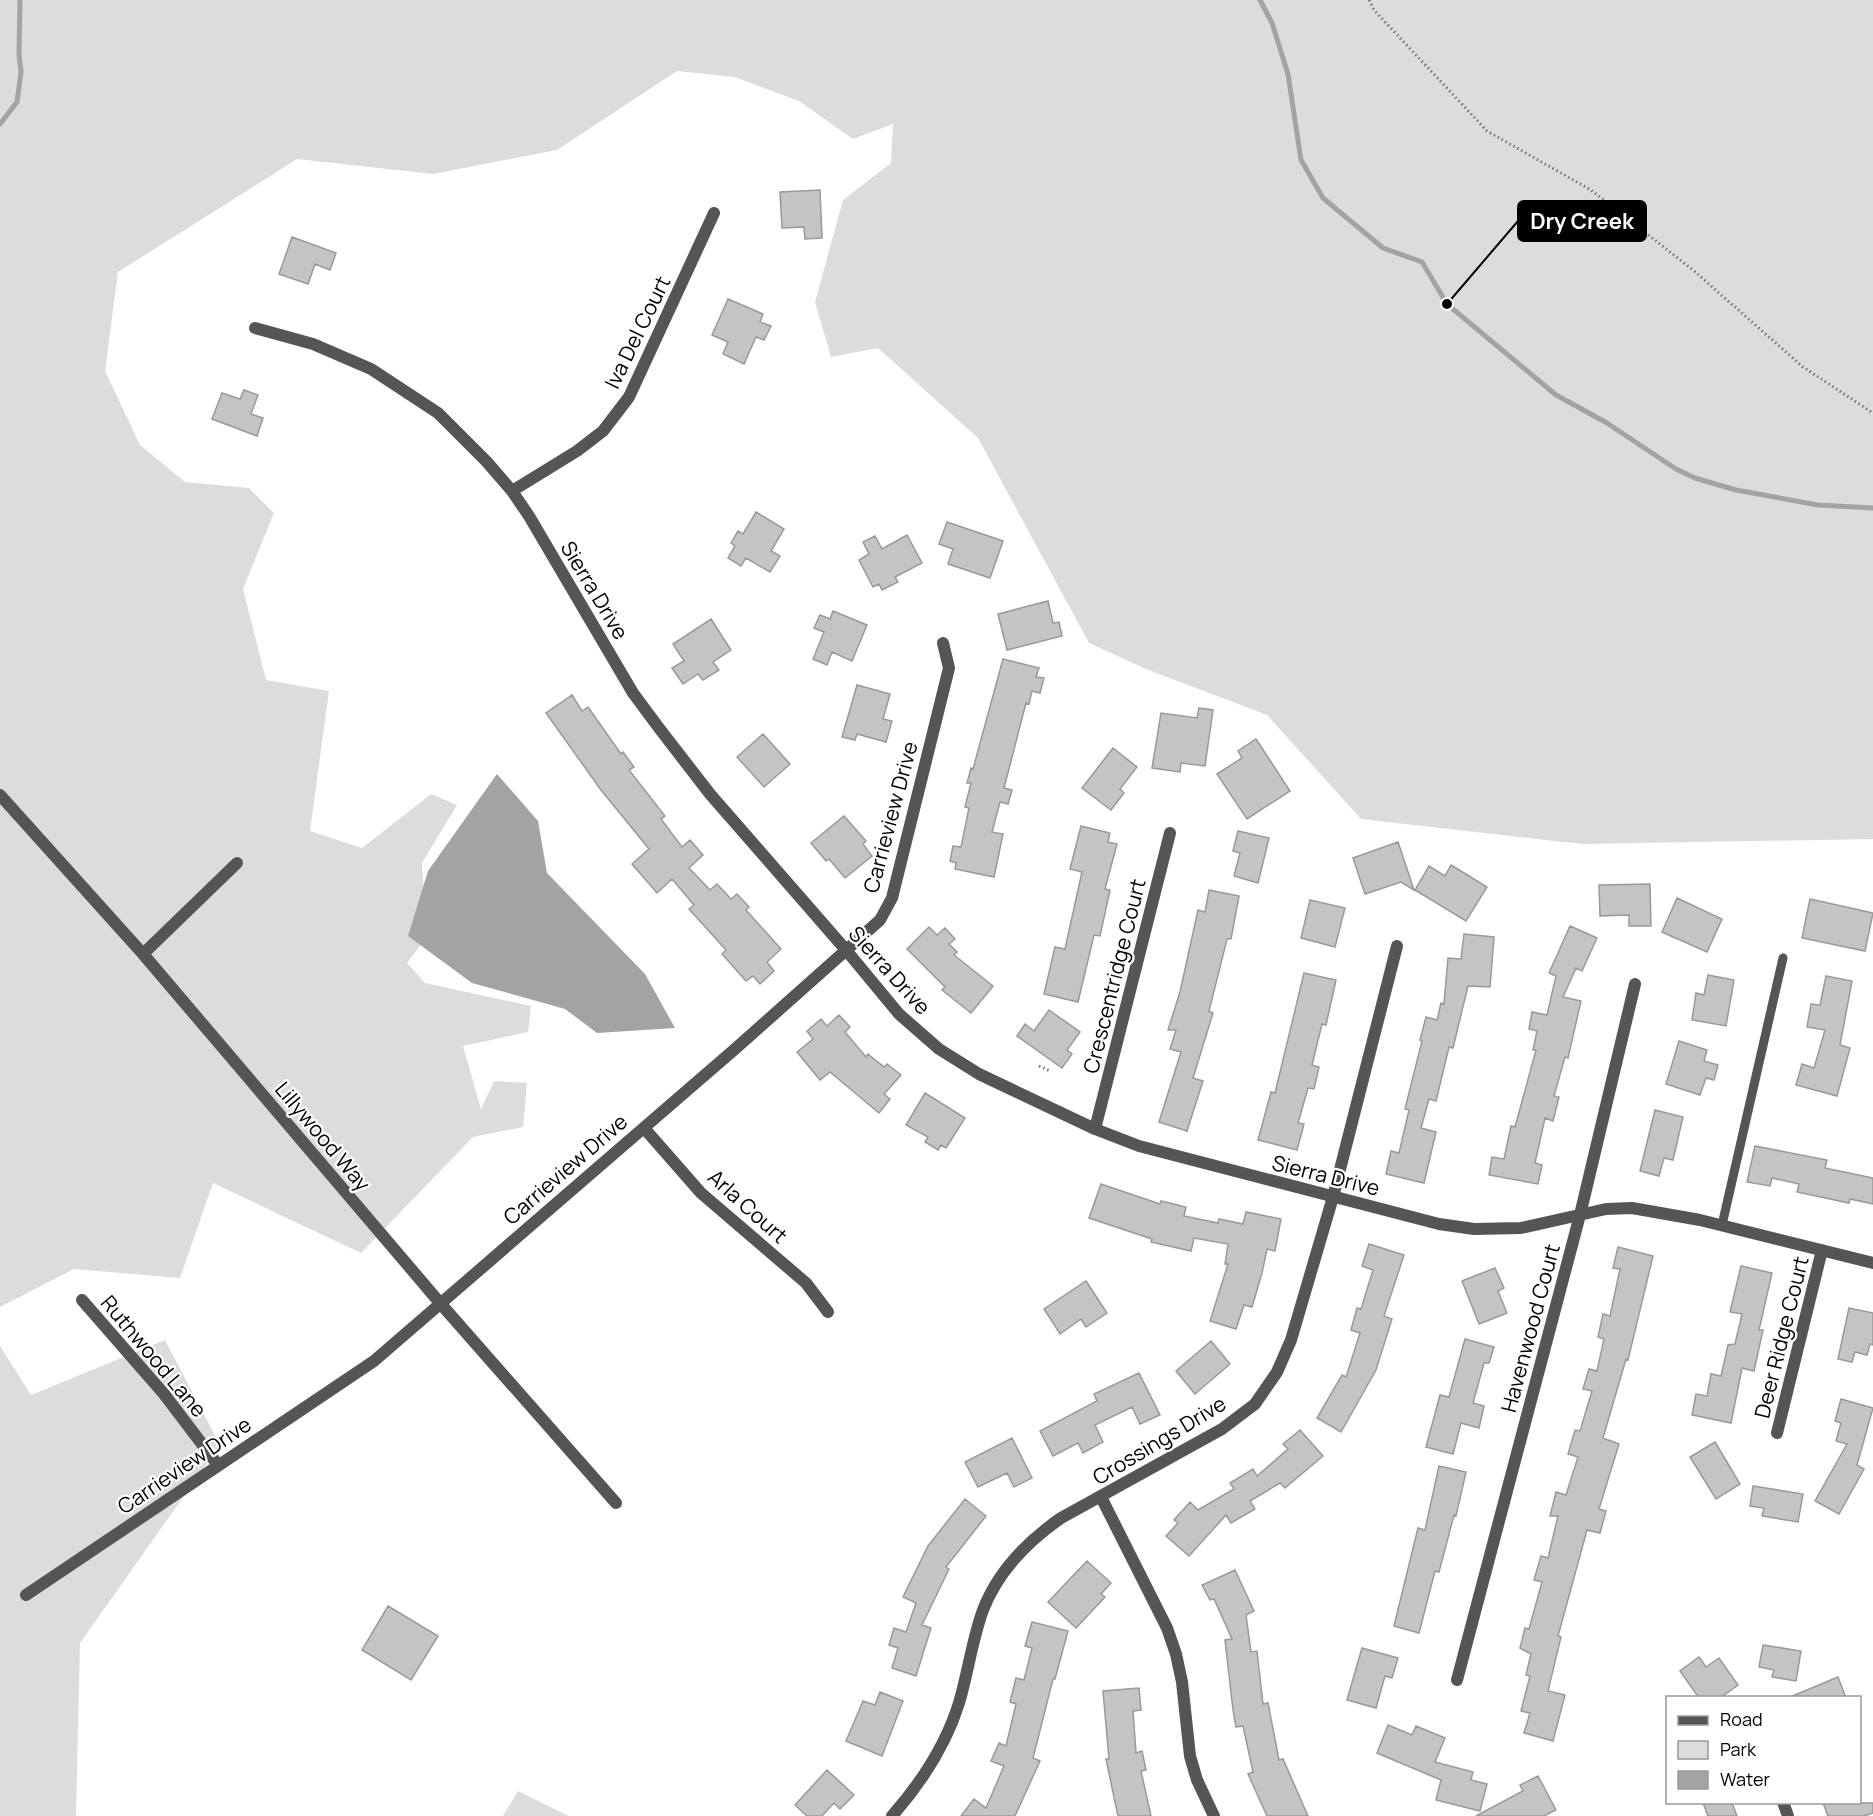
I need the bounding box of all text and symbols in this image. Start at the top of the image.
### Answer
callout: Dry Creek [1518,201,1646,241]
text: Dry Creek [1530,206,1635,236]
street label: Iva Del Court [598,271,676,393]
street label: Sierra Drive [555,536,635,644]
street label: Carrieview Drive [856,738,924,896]
street label: Crescentridge Court [1076,876,1152,1076]
street label: Sierra Drive [843,920,937,1020]
street label: Lillywood Way [269,1075,377,1197]
street label: Carrieview Drive [497,1107,633,1231]
street label: Sierra Drive [1269,1148,1383,1202]
street label: Arla Court [702,1163,794,1249]
street label: Havenwood Court [1494,1241,1566,1415]
street label: Deer Ridge Court [1747,1253,1815,1421]
street label: Ruthwood Lane [95,1289,213,1423]
street label: Crossings Drive [1087,1389,1231,1491]
street label: Carrieview Drive [112,1410,256,1520]
legend [1666,1696,1861,1804]
text: Road [1720,1707,1763,1731]
text: Park [1720,1737,1757,1761]
text: Water [1720,1767,1770,1791]

